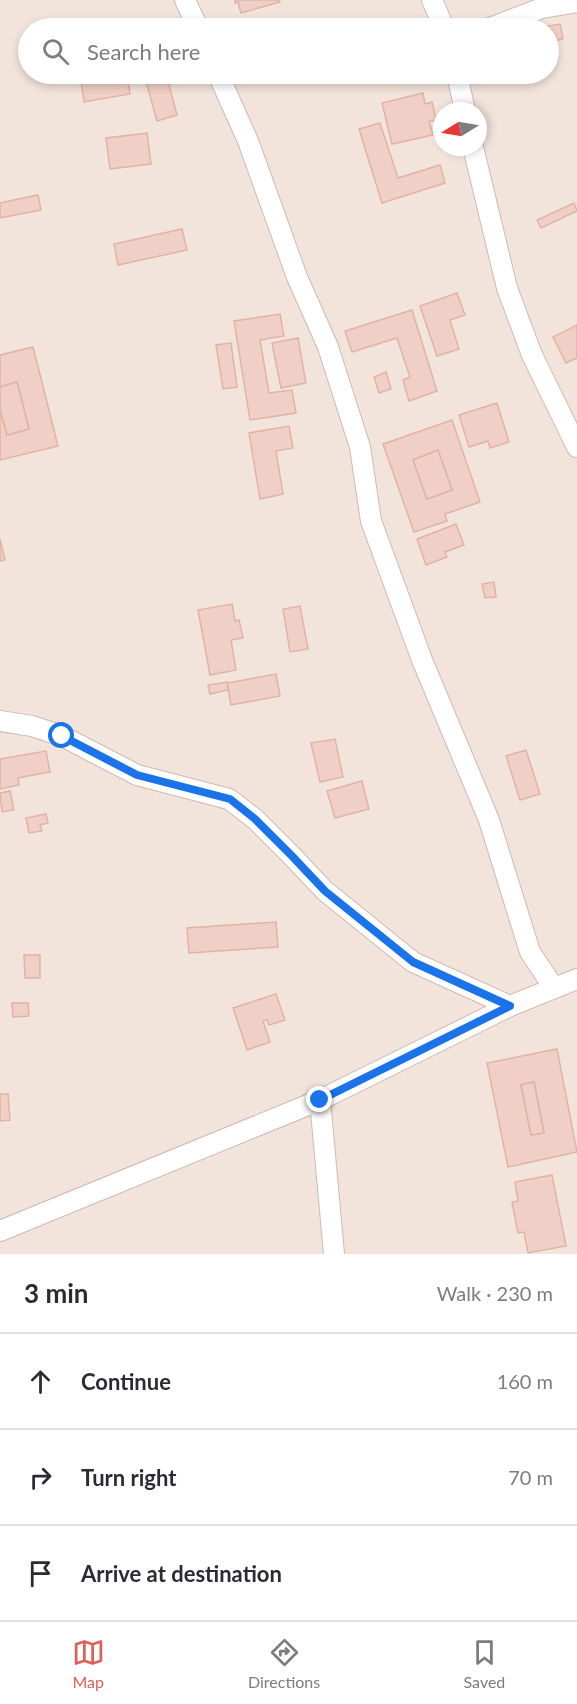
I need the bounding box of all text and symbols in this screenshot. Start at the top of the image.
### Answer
search box [18,18,559,84]
icon: search [39,35,72,68]
text: Search here [87,38,200,65]
north arrow [433,102,487,156]
route start [48,722,74,748]
route end [306,1086,332,1112]
text: 3 min [24,1277,88,1309]
text: Walk · 230 m [437,1281,553,1305]
icon: ahead [24,1365,57,1398]
text: Continue [81,1368,171,1395]
text: 160 m [497,1369,553,1393]
icon: right [24,1461,57,1494]
text: Turn right [81,1464,176,1491]
text: 70 m [508,1465,553,1489]
icon: arrive [24,1557,57,1590]
text: Arrive at destination [81,1560,282,1587]
tab: Map [72,1636,105,1691]
tab: Directions [248,1636,320,1691]
tab: Saved [464,1636,505,1691]

